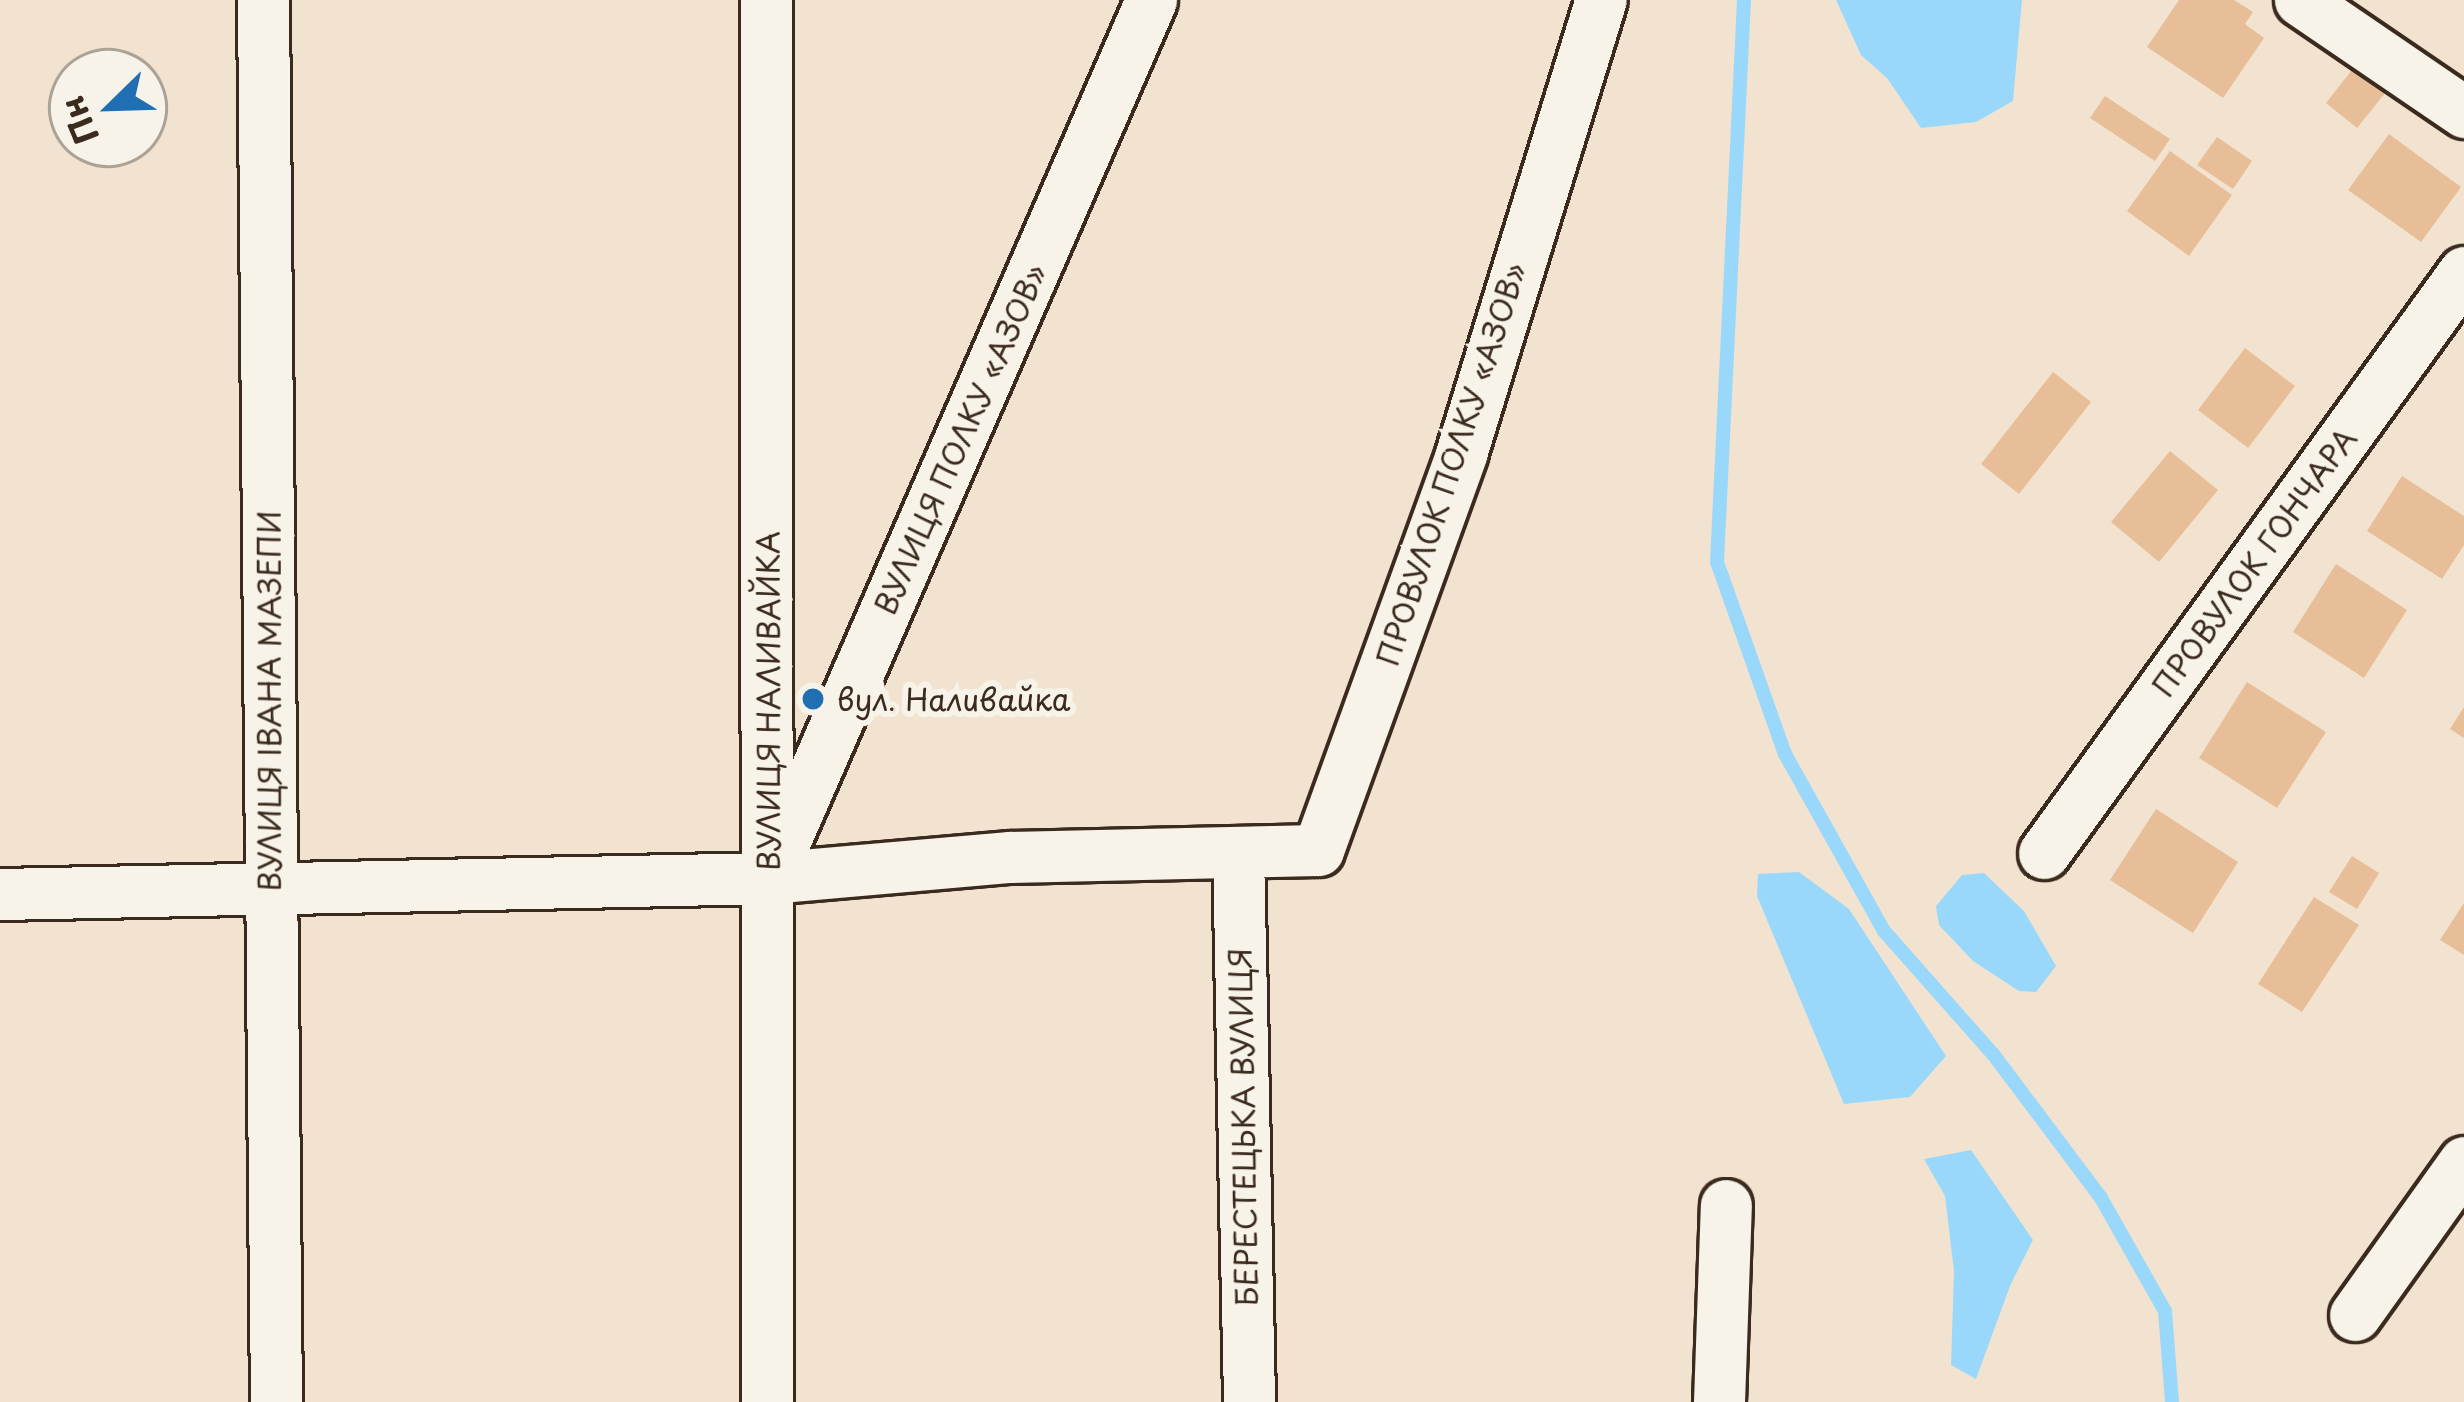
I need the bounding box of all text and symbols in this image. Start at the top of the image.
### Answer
north arrow [48,48,168,168]
text: Пн [45,89,110,153]
street label: ВУЛИЦЯ ПОЛКУ «АЗОВ» [866,258,1054,620]
street label: ПРОВУЛОК ПОЛКУ «АЗОВ» [1369,258,1533,670]
street label: ПРОВУЛОК ГОНЧАРА [2144,421,2364,703]
street label: ВУЛИЦЯ ІВАНА МАЗЕПИ [251,510,287,892]
street label: ВУЛИЦЯ НАЛИВАЙКА [750,531,786,871]
place label: вул. Наливайка [837,681,1071,717]
marker: вул. Наливайка [800,686,826,712]
street label: БЕРЕСТЕЦЬКА ВУЛИЦЯ [1222,948,1264,1306]

